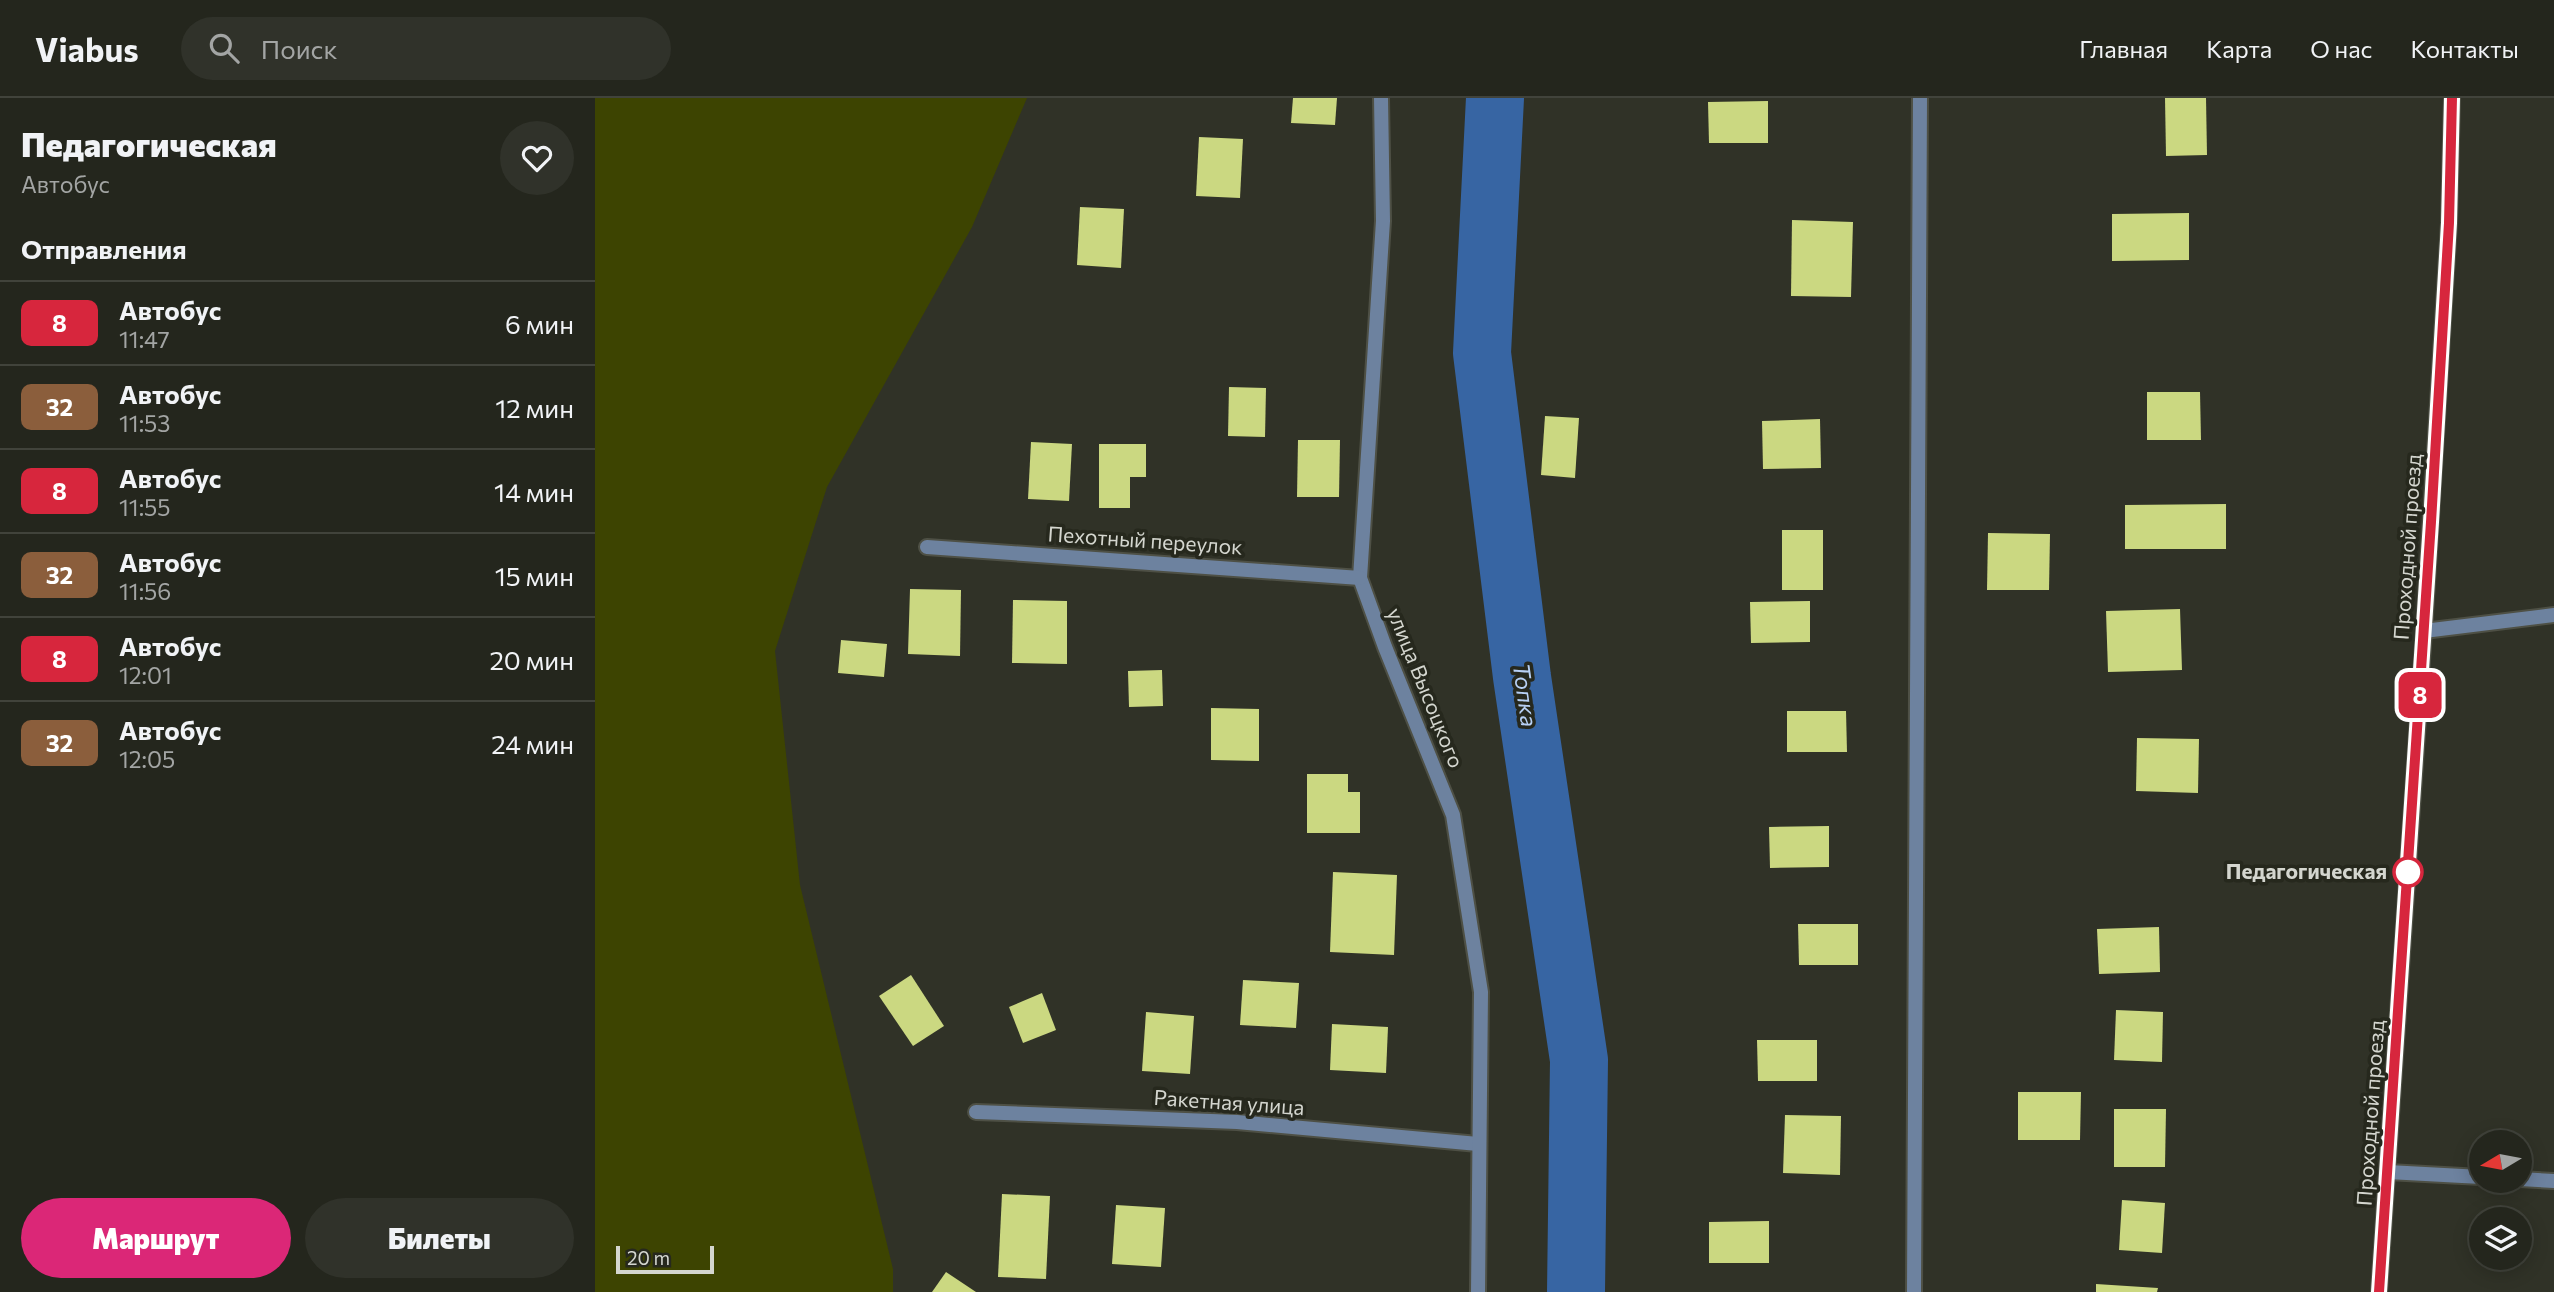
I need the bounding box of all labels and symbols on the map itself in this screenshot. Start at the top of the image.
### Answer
street label: Проходной проезд [2388,453,2425,641]
street label: Пехотный переулок [1047,520,1243,559]
street label: улица Высоцкого [1383,604,1470,771]
water label: Топка [1508,661,1544,728]
line badge: 8 [2397,672,2443,718]
marker: Педагогическая [2393,857,2423,887]
place label: Педагогическая [2226,858,2387,883]
street label: Проходной проезд [2351,1019,2388,1207]
street label: Ракетная улица [1153,1084,1305,1119]
north arrow [2469,1130,2532,1194]
scale bar [616,1243,714,1275]

